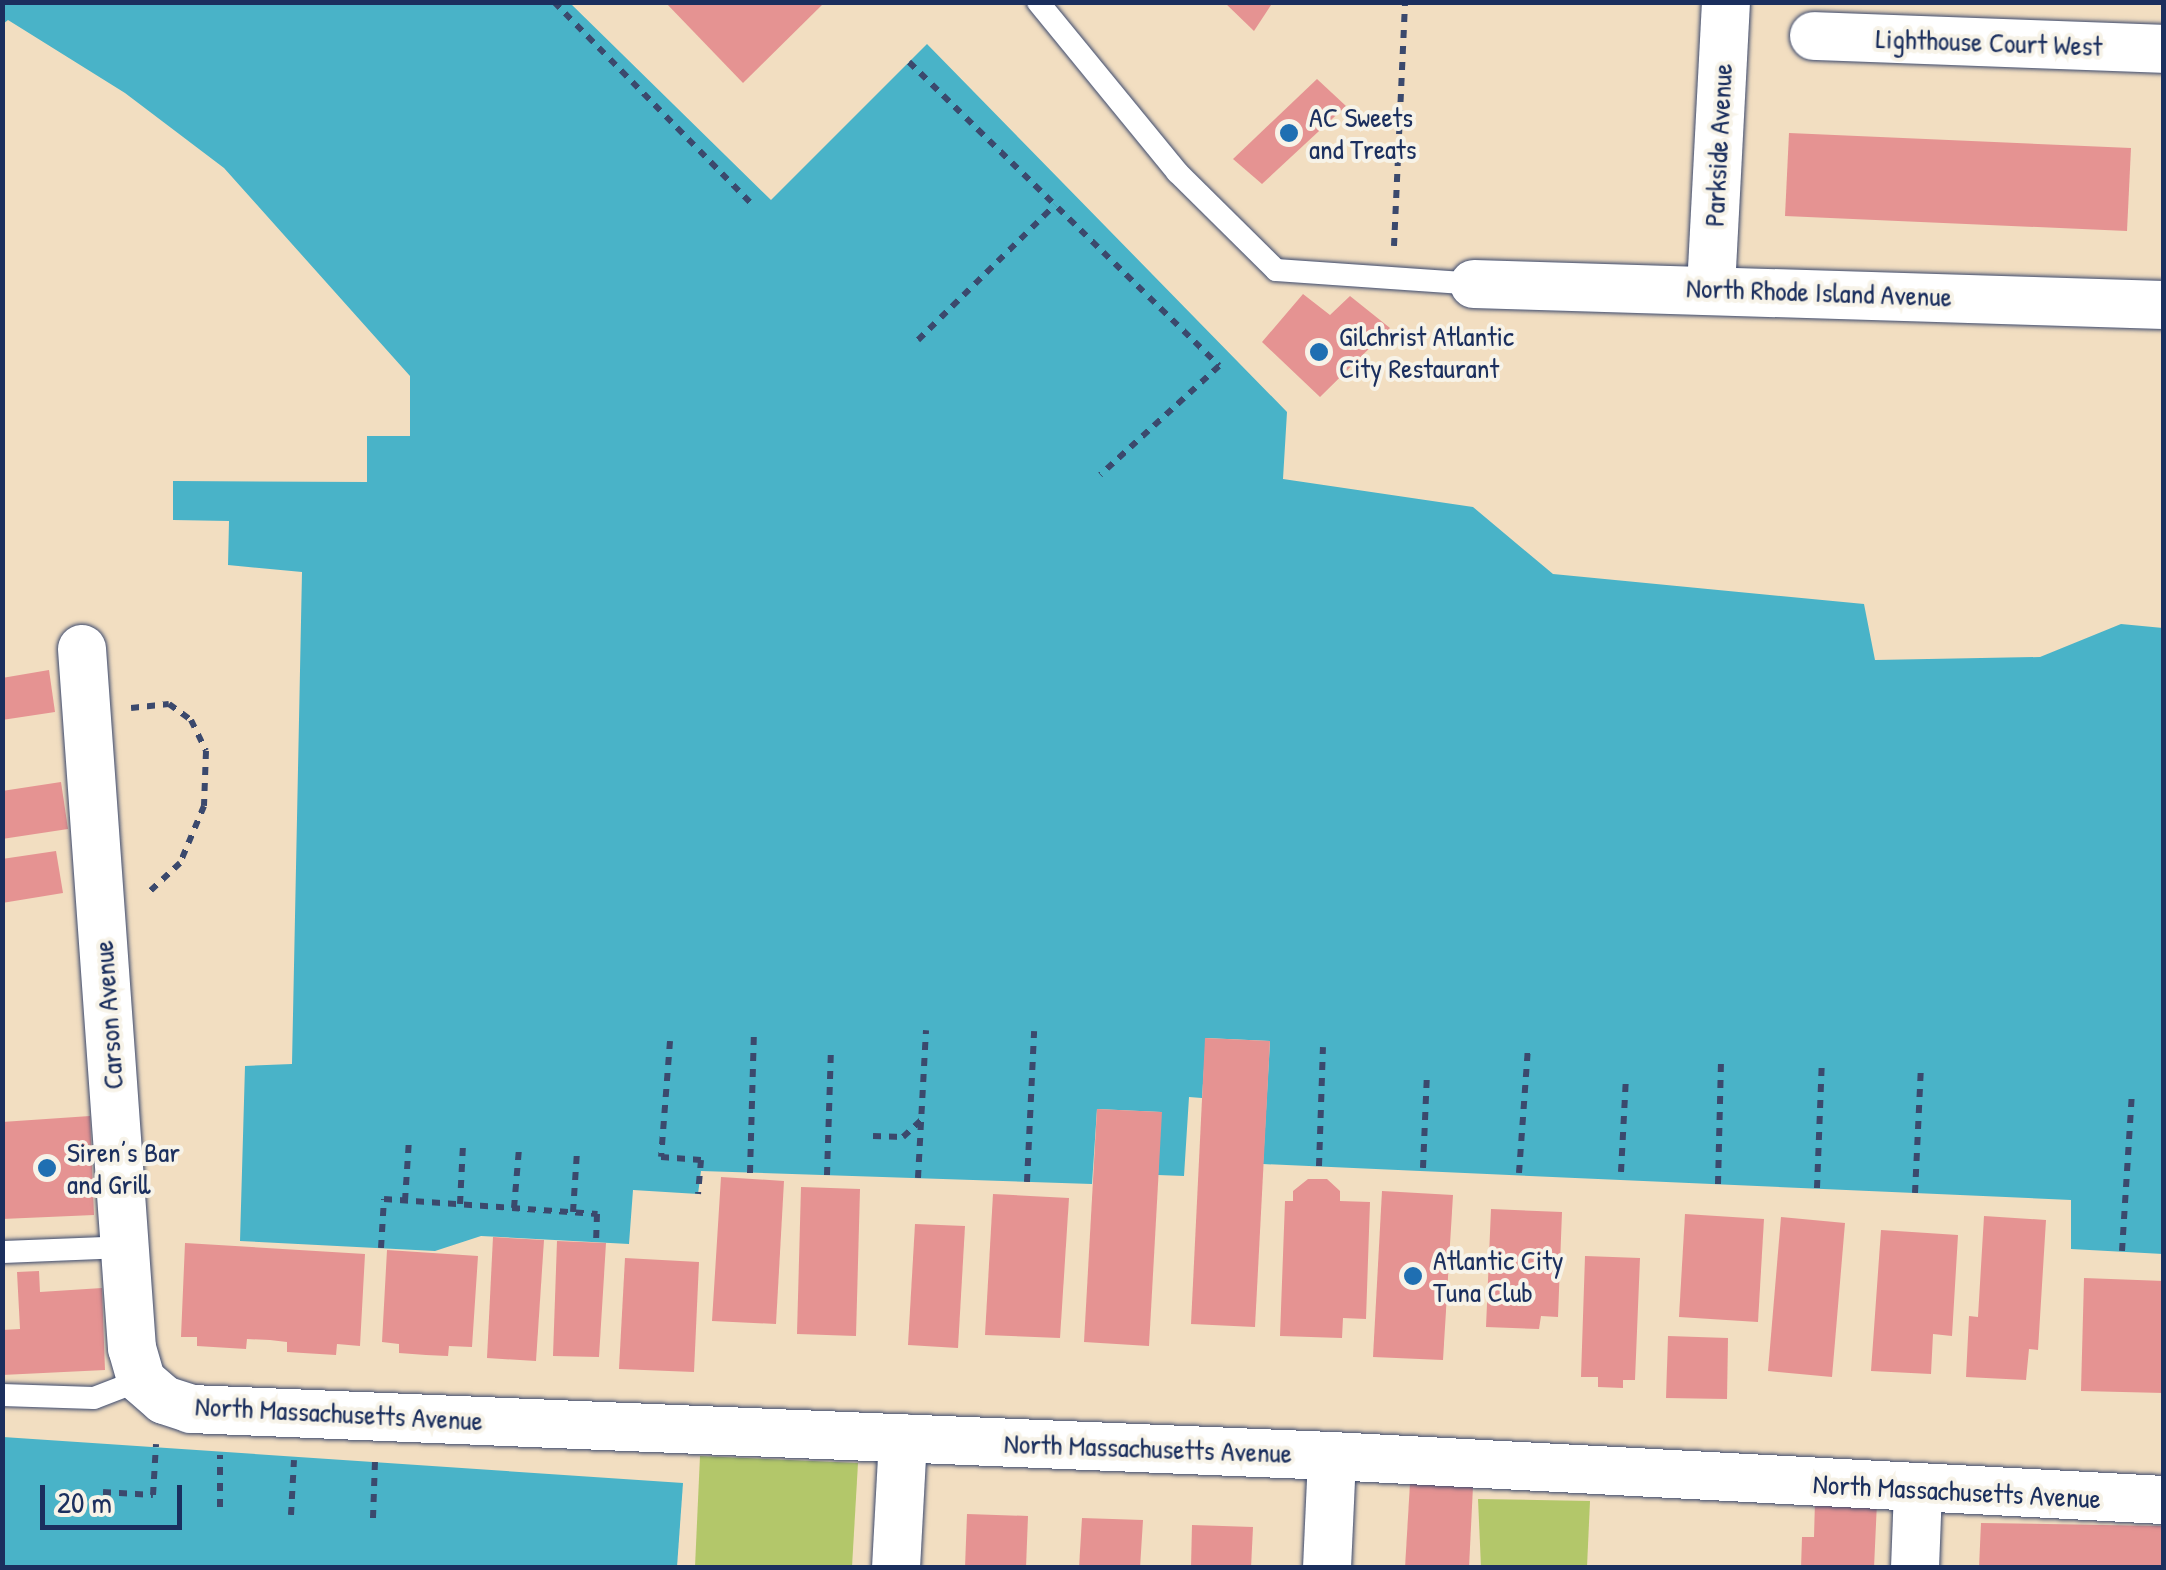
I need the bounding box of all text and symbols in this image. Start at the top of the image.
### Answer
street label: Lighthouse Court West [1875,21,2103,63]
street label: Parkside Avenue [1697,63,1739,227]
place label: AC Sweets and Treats [1309,100,1416,166]
marker: AC Sweets and Treats [1278,122,1300,144]
street label: North Rhode Island Avenue [1686,271,1952,313]
place label: Gilchrist Atlantic City Restaurant [1339,319,1514,385]
marker: Gilchrist Atlantic City Restaurant [1308,341,1330,363]
street label: Carson Avenue [86,939,130,1091]
place label: Siren’s Bar and Grill [67,1135,180,1201]
marker: Siren’s Bar and Grill [36,1157,58,1179]
place label: Atlantic City Tuna Club [1433,1243,1564,1309]
marker: Atlantic City Tuna Club [1402,1265,1424,1287]
street label: North Massachusetts Avenue [194,1389,484,1437]
street label: North Massachusetts Avenue [1003,1426,1293,1470]
scale bar [45,1465,188,1527]
street label: North Massachusetts Avenue [1812,1467,2102,1515]
text: 20 m [57,1482,112,1522]

